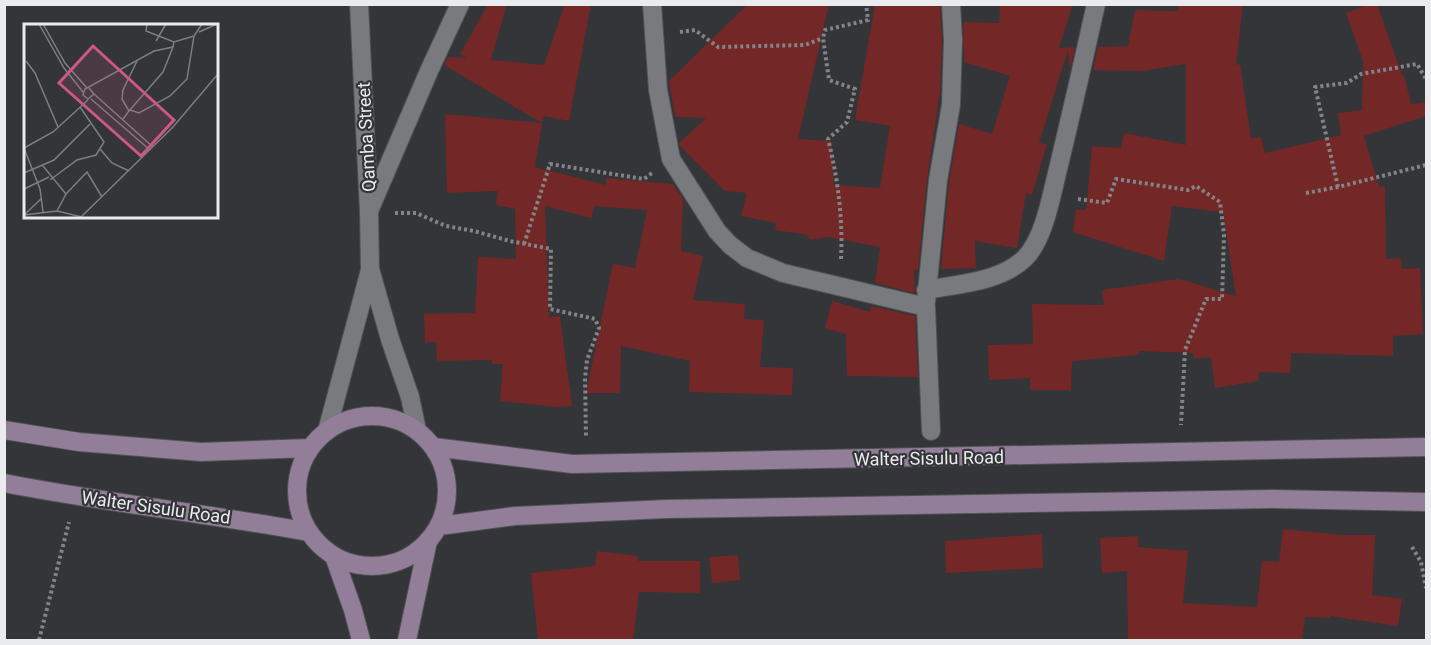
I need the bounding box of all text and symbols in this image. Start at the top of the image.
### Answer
inset map [24,24,218,218]
street label: Qamba Street [353,82,379,192]
street label: Walter Sisulu Road [854,446,1004,470]
street label: Walter Sisulu Road [80,486,232,528]

